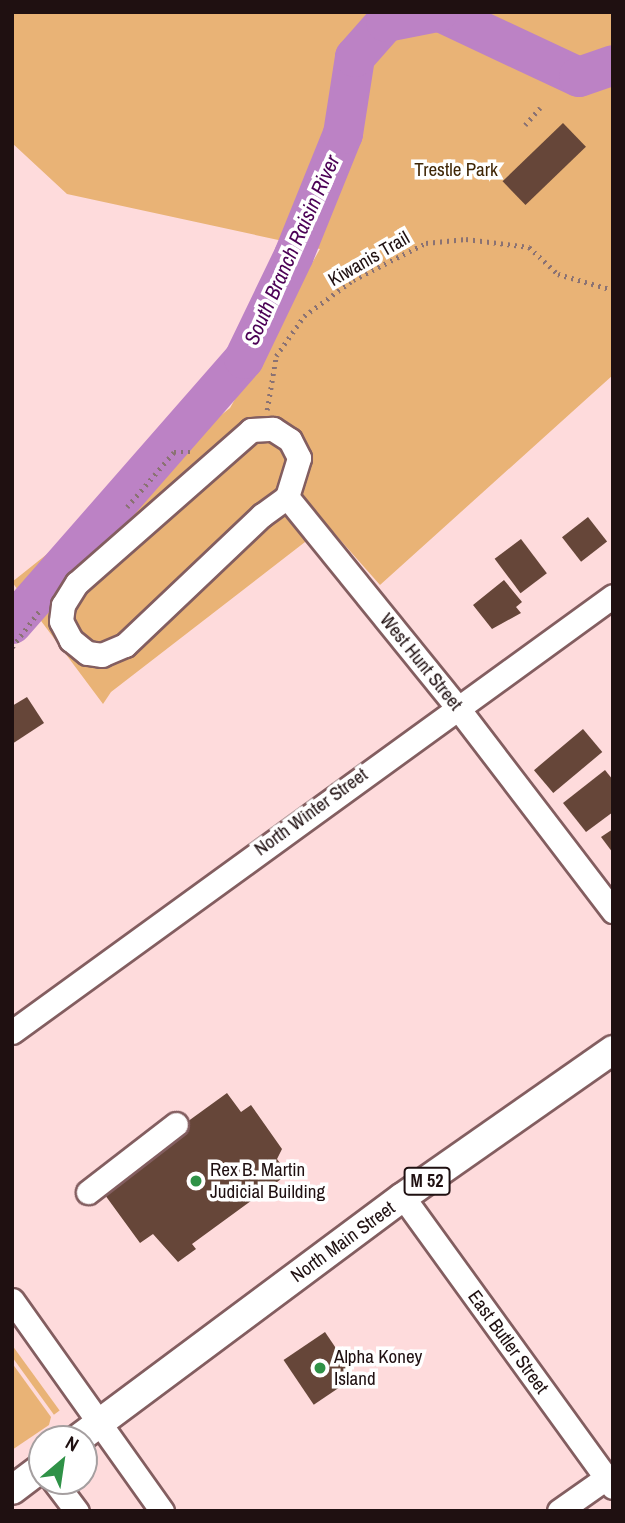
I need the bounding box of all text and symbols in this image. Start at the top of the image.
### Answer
water label: South Branch Raisin River [239,151,345,349]
park label: Trestle Park [414,159,498,181]
street label: Kiwanis Trail [324,227,414,291]
street label: West Hunt Street [375,609,467,715]
street label: North Winter Street [250,763,372,861]
place label: Rex B. Martin Judicial Building [210,1159,325,1203]
road number: M 52 [402,1166,452,1196]
marker: Rex B. Martin Judicial Building [188,1173,204,1189]
street label: North Main Street [287,1197,399,1287]
street label: East Butler Street [463,1286,553,1398]
place label: Alpha Koney Island [334,1346,422,1390]
marker: Alpha Koney Island [312,1360,328,1376]
north arrow [28,1425,98,1495]
text: N [61,1429,83,1457]

